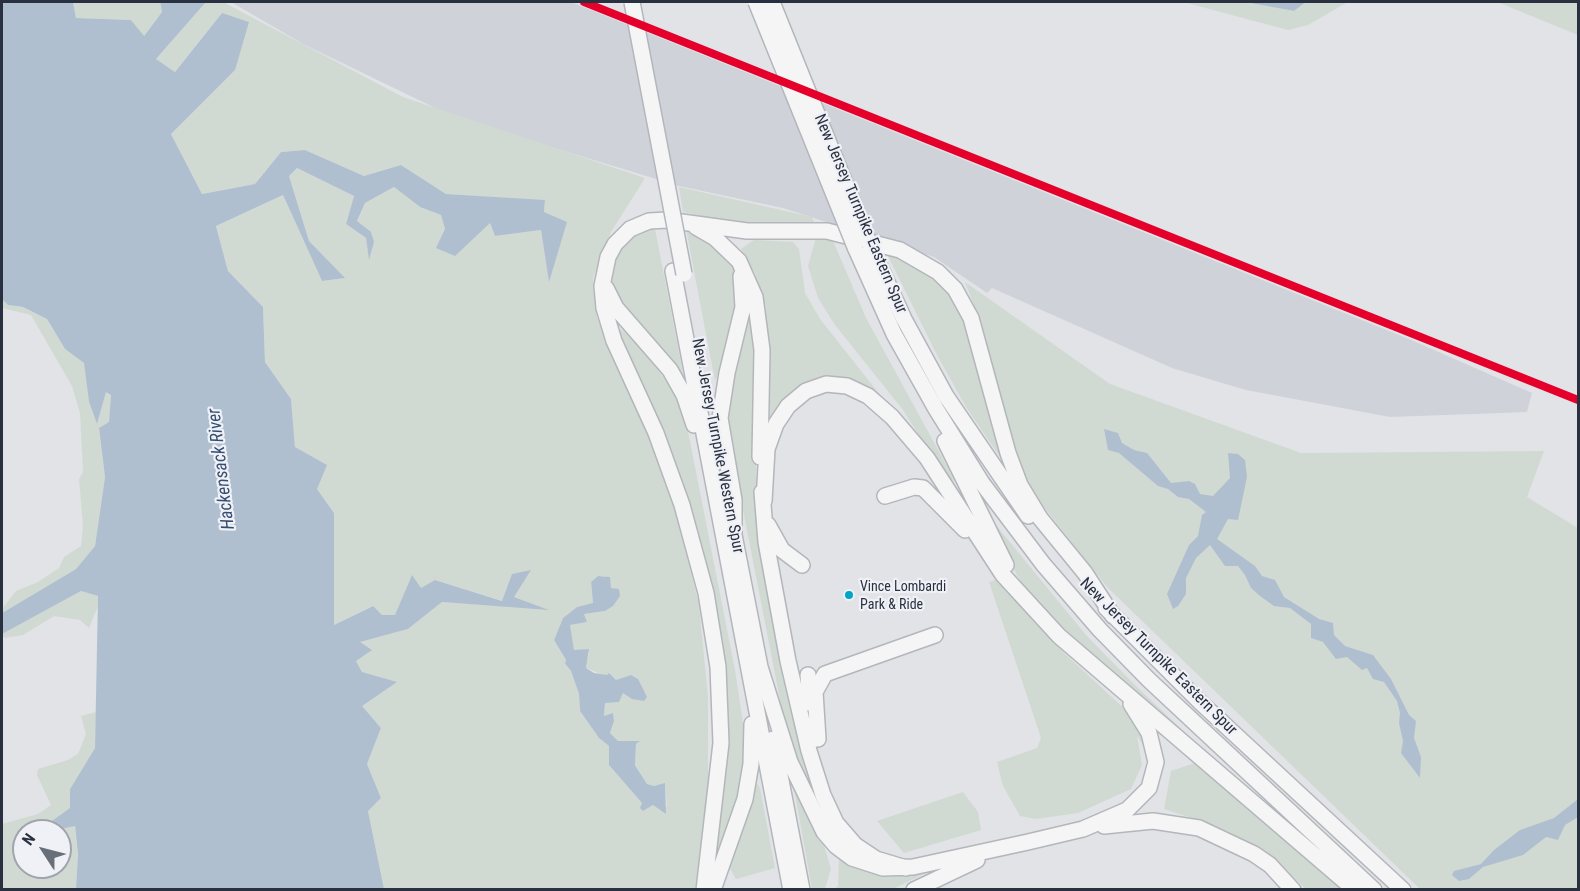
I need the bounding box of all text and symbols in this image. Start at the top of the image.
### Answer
street label: New Jersey Turnpike Eastern Spur [809,111,911,317]
street label: New Jersey Turnpike Western Spur [687,337,747,555]
water label: Hackensack River [204,407,240,531]
street label: New Jersey Turnpike Eastern Spur [1075,574,1241,740]
place label: Vince Lombardi Park & Ride [860,579,946,612]
marker: Vince Lombardi Park & Ride [843,589,855,601]
north arrow [12,819,72,879]
text: N [18,830,39,849]

